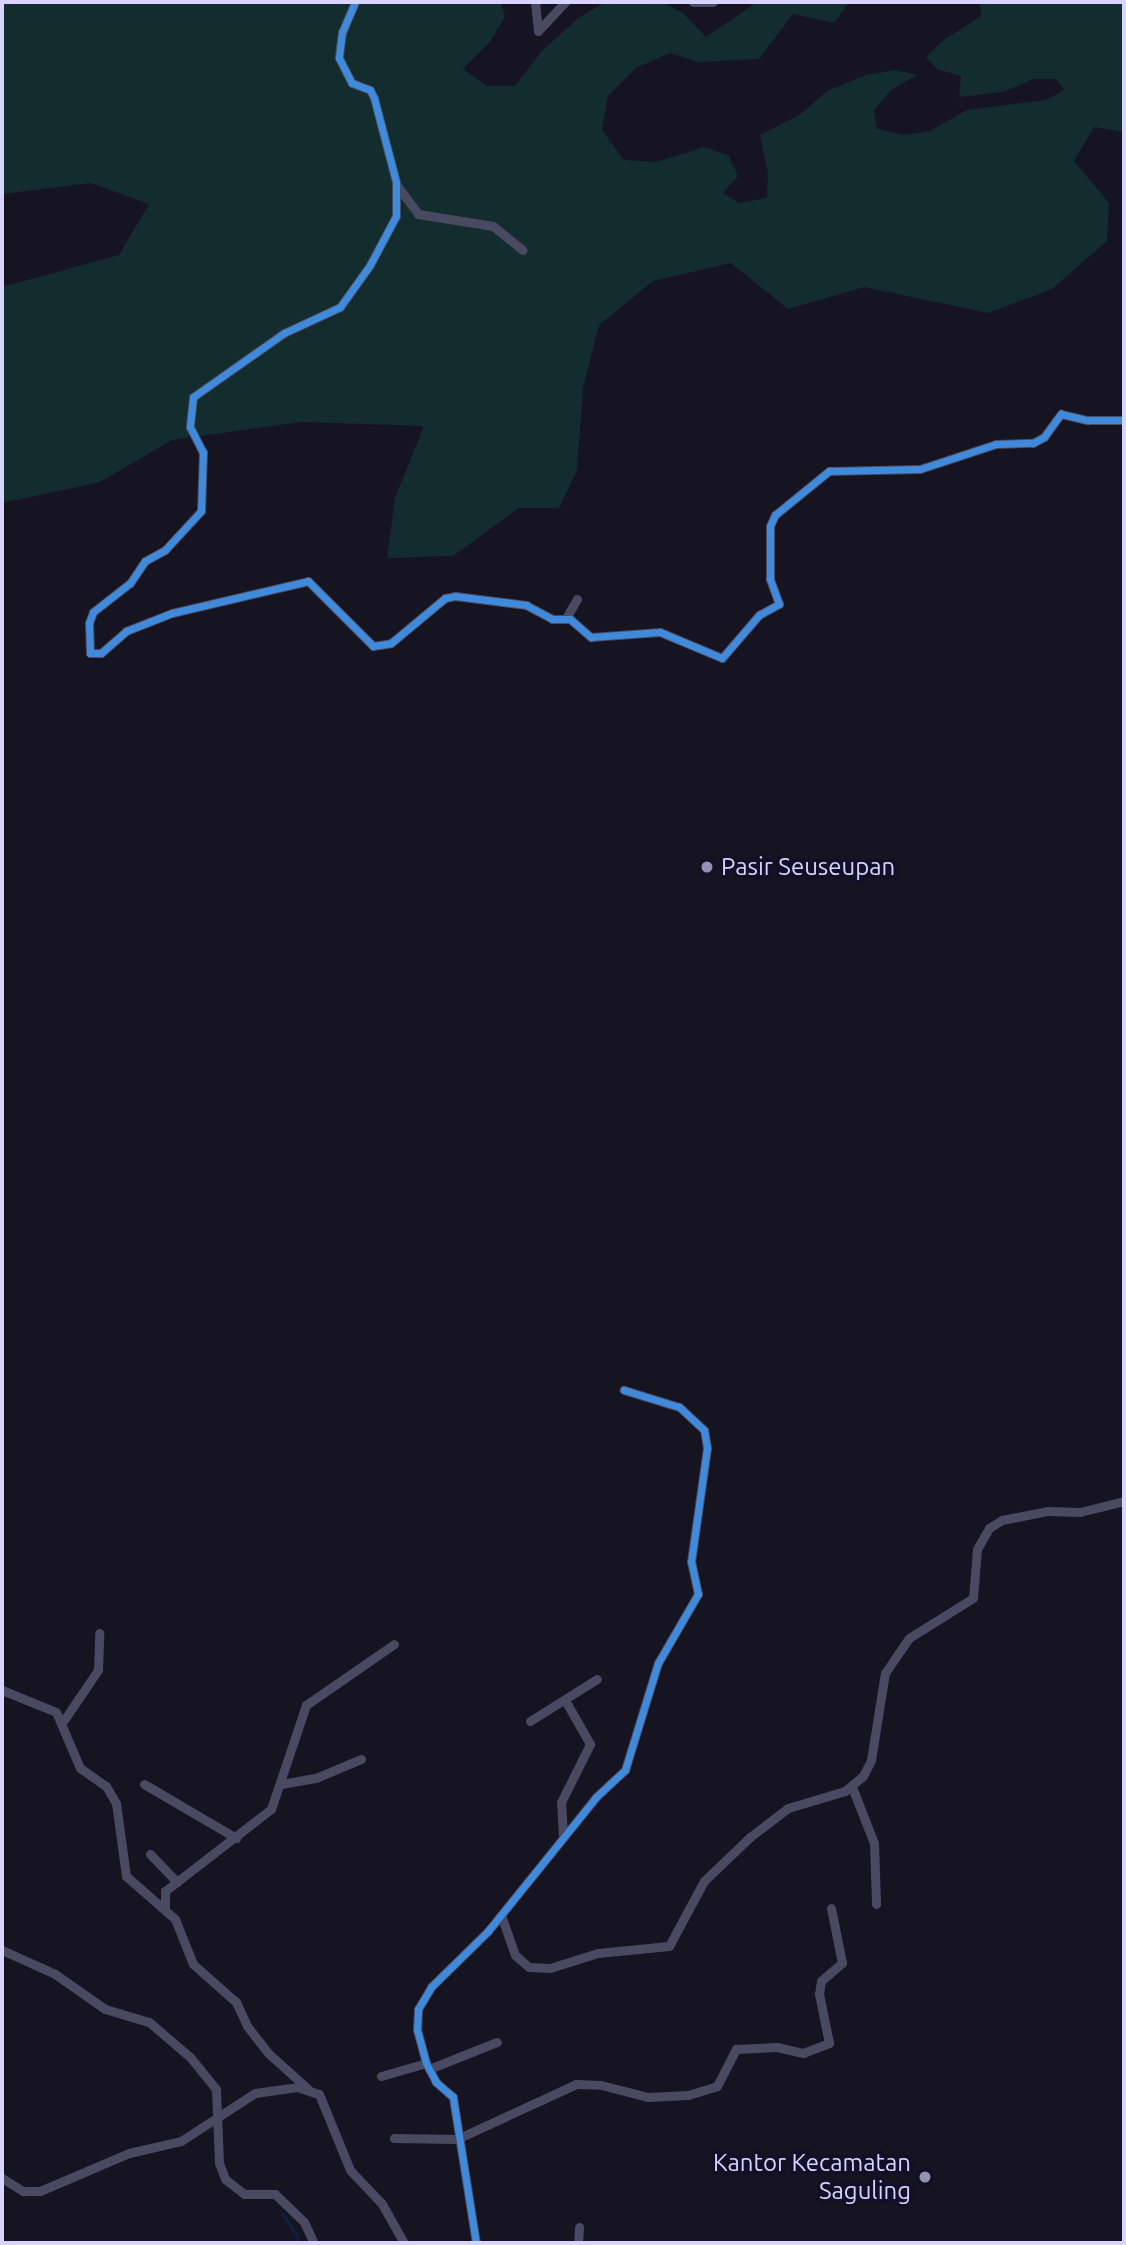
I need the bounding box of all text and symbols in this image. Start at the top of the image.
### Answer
place label: Pasir Seuseupan [721,853,895,881]
marker: Pasir Seuseupan [699,859,715,875]
place label: Kantor Kecamatan Saguling [713,2149,911,2205]
marker: Kantor Kecamatan Saguling [917,2169,933,2185]

